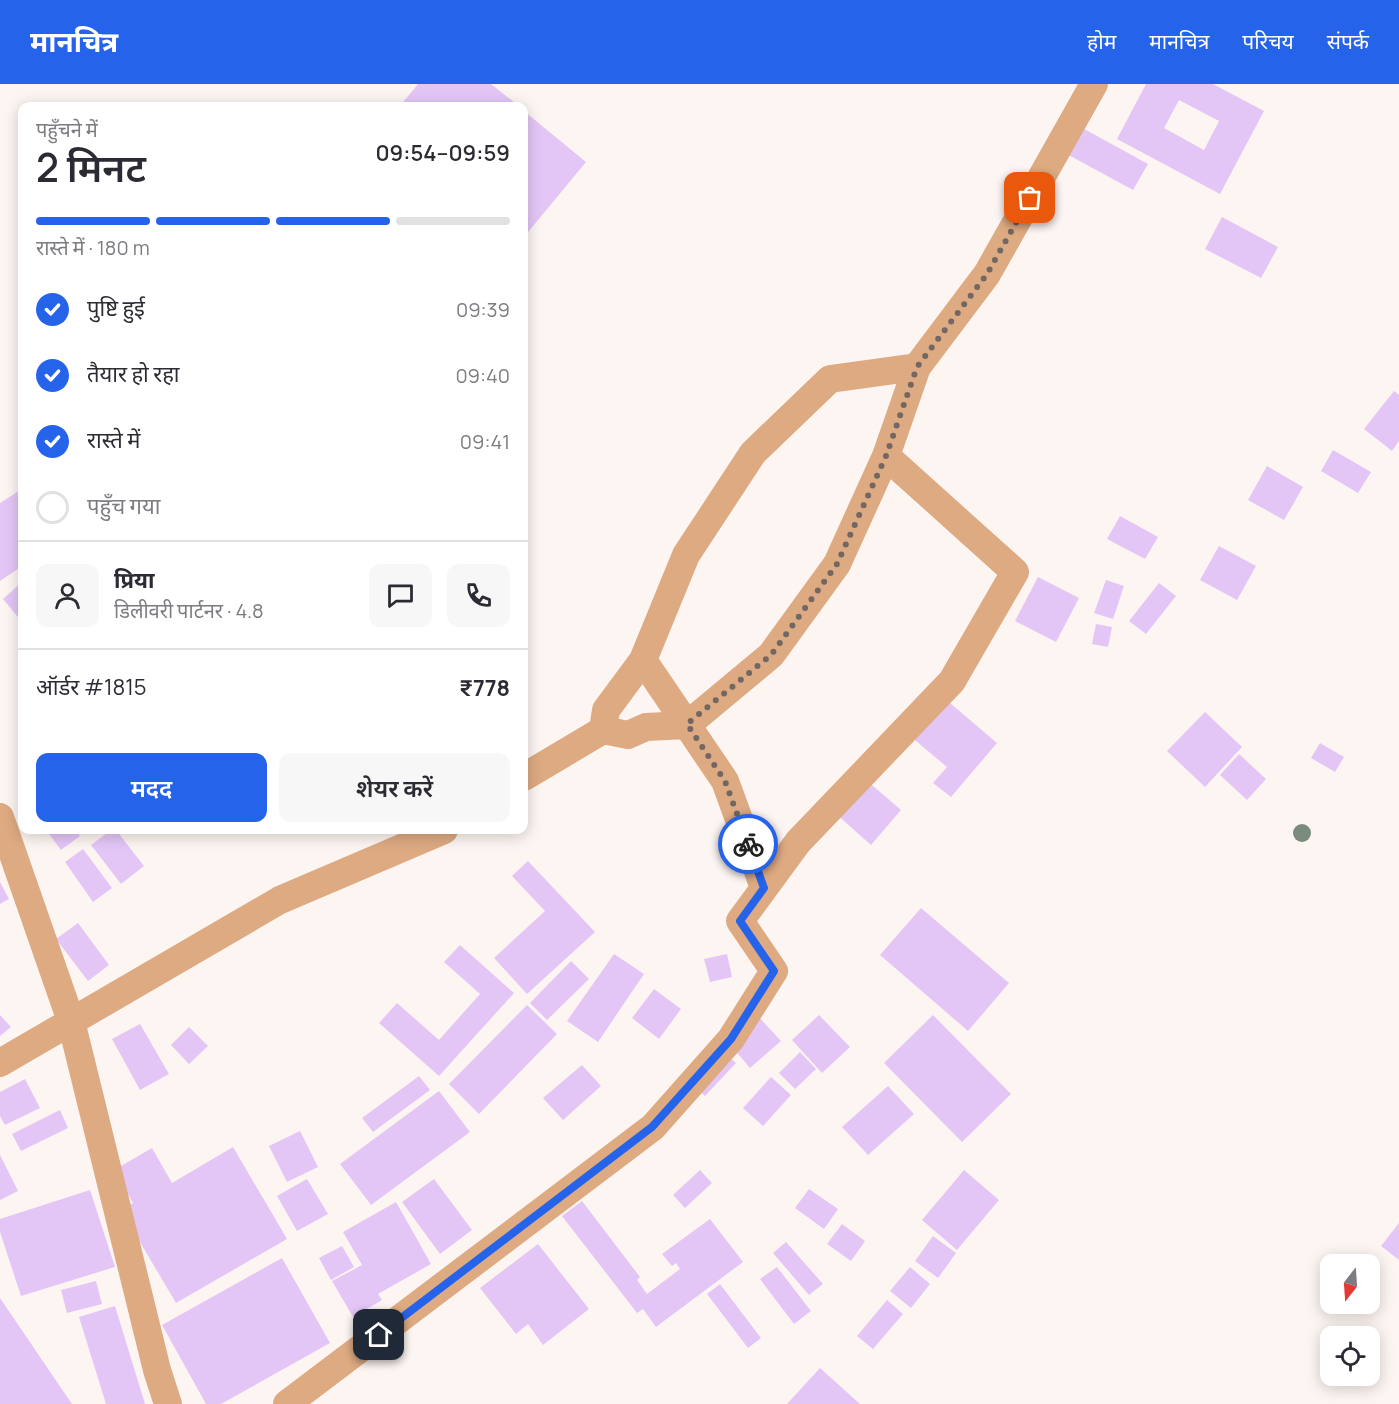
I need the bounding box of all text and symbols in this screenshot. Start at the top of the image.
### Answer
text: मानचित्र [30,22,118,60]
text: होम [1087,27,1116,55]
text: मानचित्र [1149,27,1209,55]
text: परिचय [1242,27,1294,55]
text: संपर्क [1327,27,1369,55]
text: पहुँचने में [36,116,98,143]
text: 09:54–09:59 [375,138,510,168]
text: 2 मिनट [36,140,146,194]
pin [1004,172,1055,223]
icon: bag [1013,181,1046,214]
text: रास्ते में · 180 m [36,234,150,261]
icon: check [36,293,69,326]
text: पुष्टि हुई [87,293,145,323]
text: 09:39 [456,296,510,323]
icon: check [36,359,69,392]
text: तैयार हो रहा [87,359,180,389]
text: 09:40 [455,362,510,389]
icon: check [36,425,69,458]
text: रास्ते में [87,425,140,455]
text: 09:41 [460,428,510,455]
text: पहुँच गया [87,491,160,521]
button: person [36,564,99,627]
button: chat [369,564,432,627]
button: phone [447,564,510,627]
text: प्रिया [114,565,154,595]
text: डिलीवरी पार्टनर · 4.8 [114,597,264,624]
text: ऑर्डर #1815 [36,672,147,702]
text: ₹778 [459,673,510,703]
button: मदद [36,753,267,822]
button: शेयर करें [279,753,510,822]
courier [718,814,778,874]
icon: bike [732,828,765,861]
north arrow [1320,1254,1380,1314]
map controls [1320,1254,1380,1386]
pin [353,1309,404,1360]
icon: home [362,1318,395,1351]
button: locate [1320,1326,1380,1386]

